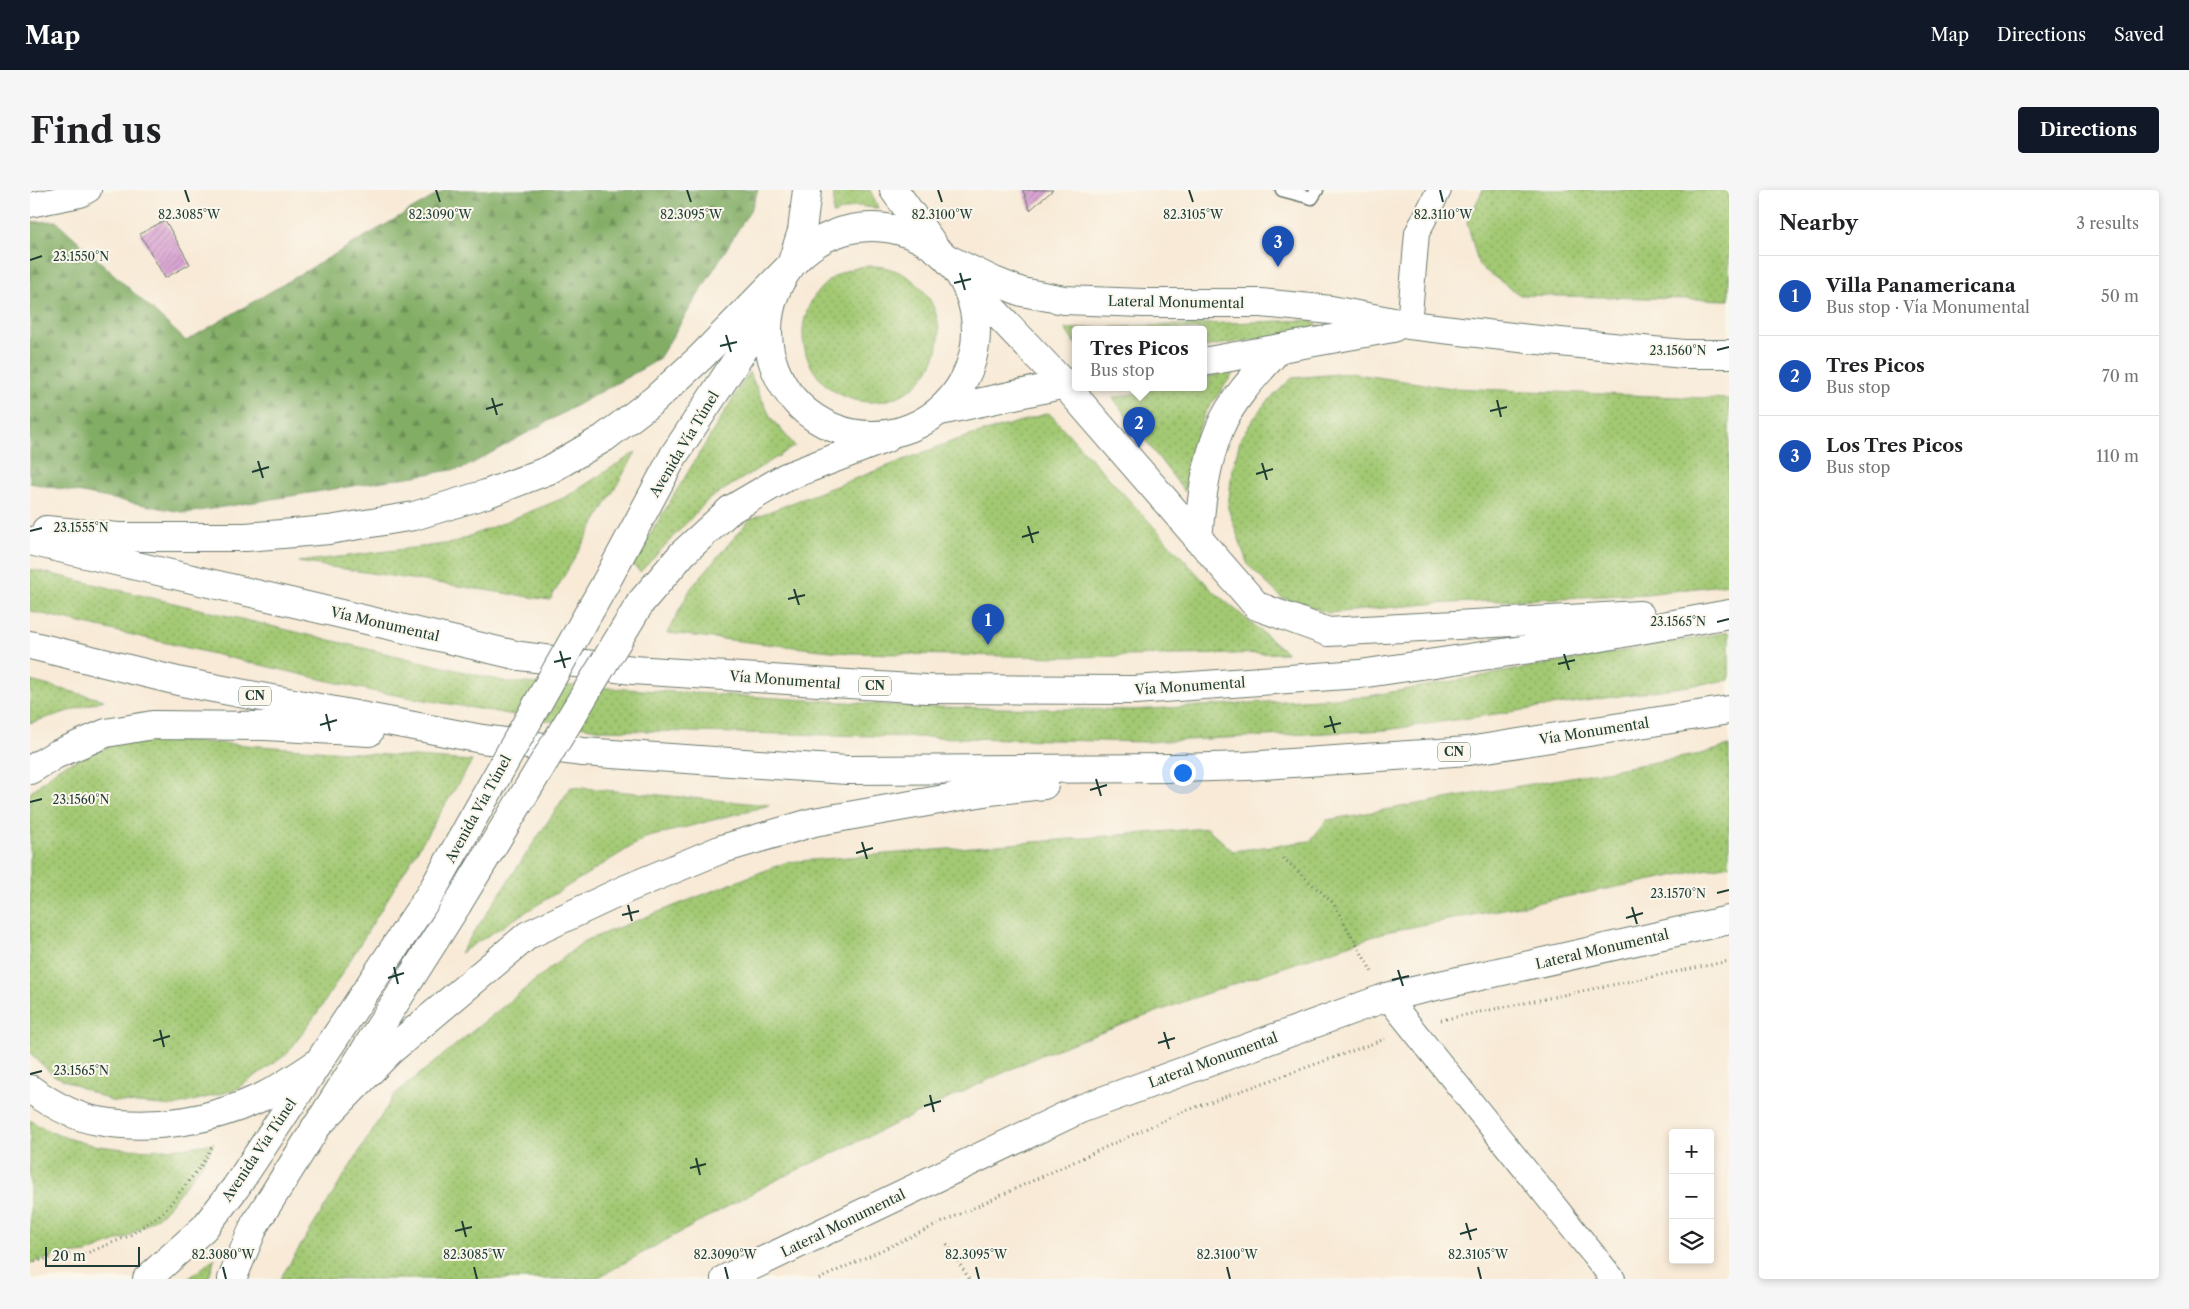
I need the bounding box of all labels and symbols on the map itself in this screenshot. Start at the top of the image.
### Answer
text: 82.3085°W [158,207,221,222]
text: 82.3090°W [408,207,472,222]
text: 82.3095°W [660,207,723,222]
text: 82.3100°W [911,207,973,222]
text: 82.3105°W [1163,207,1224,222]
text: 82.3110°W [1414,207,1473,222]
pin: 3 [1262,226,1294,267]
text: 23.1550°N [53,249,109,264]
street label: Lateral Monumental [1108,292,1244,312]
text: 23.1560°N [1650,343,1706,358]
street label: Avenida Vía Túnel [645,388,723,501]
pin: 2 [1123,407,1155,448]
text: 23.1555°N [53,520,109,535]
street label: Vía Monumental [328,603,441,645]
pin: 1 [972,604,1004,645]
text: 23.1565°N [1650,614,1706,629]
street label: Vía Monumental [728,667,841,693]
street label: Vía Monumental [1133,673,1246,699]
road number: CN [859,676,891,696]
road number: CN [239,686,271,706]
street label: Vía Monumental [1537,713,1650,749]
road number: CN [1438,742,1470,762]
street label: Avenida Vía Túnel [440,752,515,867]
your location [1170,760,1196,786]
text: 23.1560°N [53,792,109,807]
text: 23.1570°N [1650,886,1706,901]
street label: Lateral Monumental [1534,925,1670,973]
street label: Lateral Monumental [1146,1028,1280,1092]
text: 23.1565°N [53,1063,109,1078]
street label: Avenida Vía Túnel [217,1095,300,1206]
street label: Lateral Monumental [778,1185,908,1261]
scale bar [45,1244,140,1267]
text: 82.3080°W [191,1247,255,1262]
text: 82.3085°W [443,1247,506,1262]
text: 82.3090°W [693,1247,757,1262]
text: 82.3095°W [945,1247,1008,1262]
text: 82.3100°W [1196,1247,1258,1262]
text: 82.3105°W [1448,1247,1509,1262]

